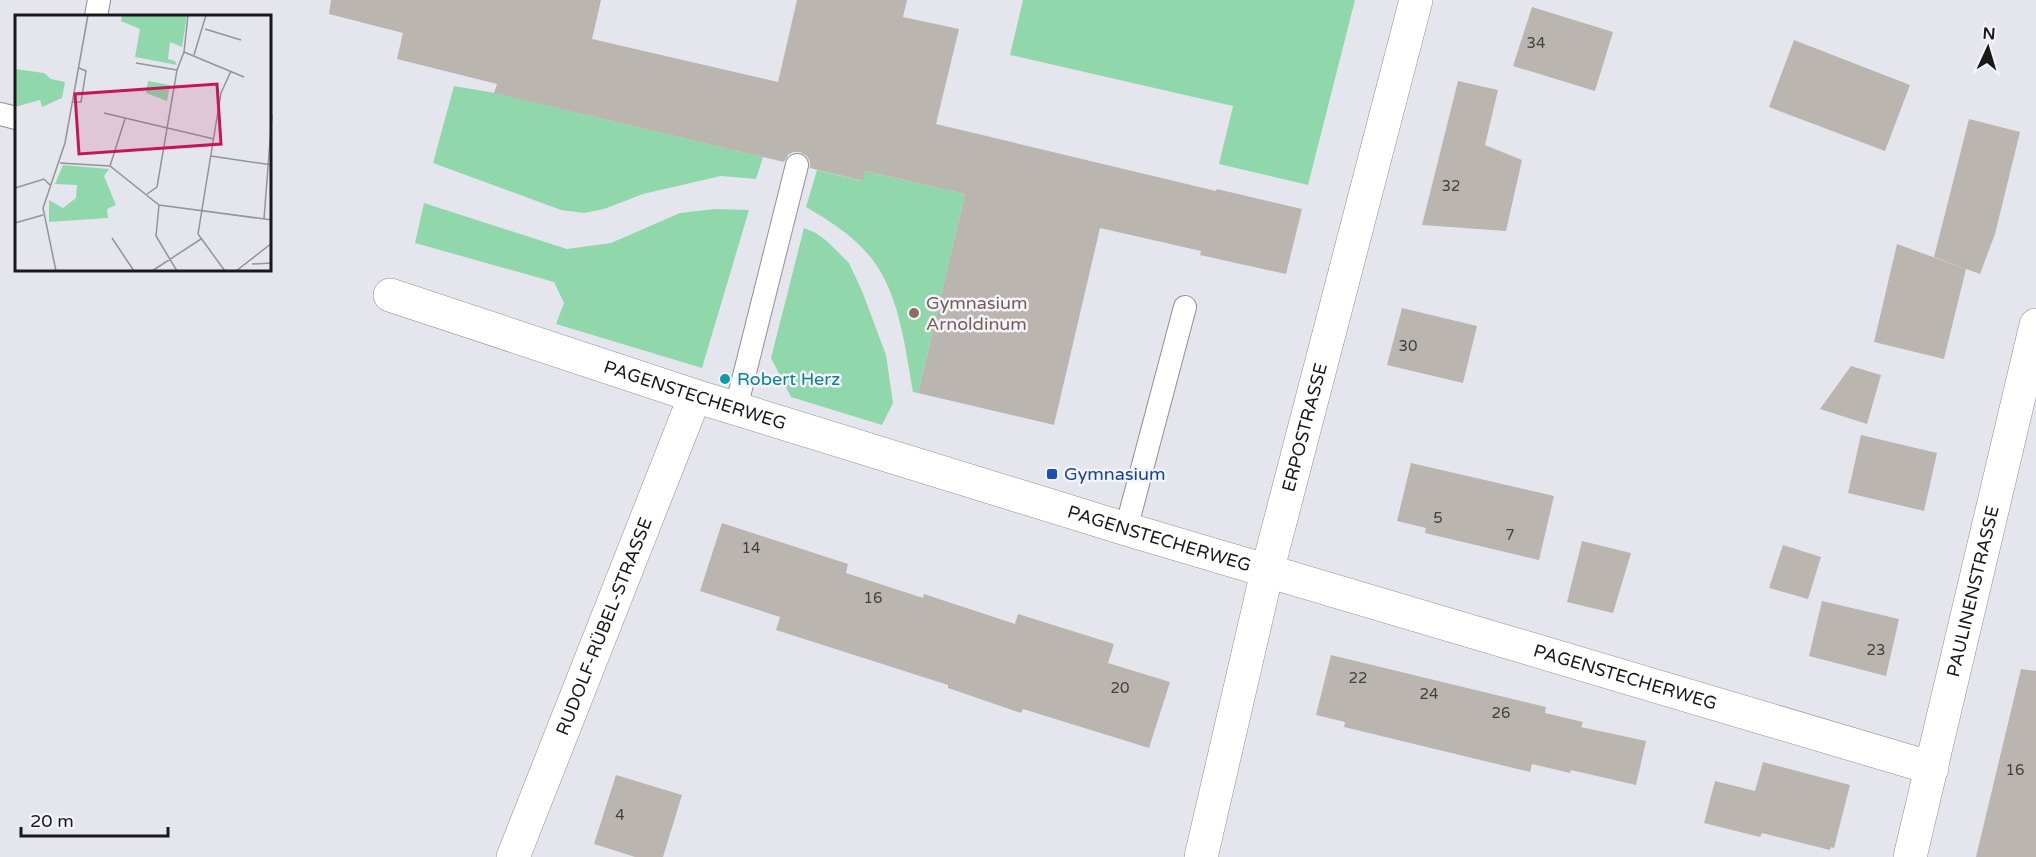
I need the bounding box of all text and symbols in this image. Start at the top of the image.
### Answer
inset map [15,15,272,272]
north arrow [1958,18,2018,78]
text: N [1982,24,1996,44]
house number: 34 [1527,34,1545,52]
house number: 32 [1442,177,1460,195]
place label: Gymnasium Arnoldinum [926,292,1028,335]
marker: Gymnasium Arnoldinum [907,306,921,320]
house number: 30 [1399,337,1417,355]
street label: PAGENSTECHERWEG [601,356,789,435]
street label: ERPOSTRASSE [1277,361,1332,494]
place label: Robert Herz [737,368,840,390]
marker: Robert Herz [718,372,732,386]
place label: Gymnasium [1064,463,1166,485]
marker: Gymnasium [1045,467,1059,481]
street label: PAGENSTECHERWEG [1065,501,1254,576]
street label: PAULINENSTRASSE [1942,504,2004,679]
house number: 5 [1433,509,1443,527]
street label: RUDOLF-RÜBEL-STRASSE [551,514,657,739]
house number: 7 [1505,526,1515,544]
house number: 14 [742,539,760,557]
house number: 16 [864,589,882,607]
street label: PAGENSTECHERWEG [1531,639,1720,715]
house number: 23 [1867,641,1885,659]
house number: 22 [1349,669,1367,687]
house number: 20 [1111,679,1129,697]
house number: 24 [1420,685,1438,703]
house number: 26 [1492,704,1510,722]
house number: 16 [2006,761,2024,779]
scale bar [21,800,168,838]
house number: 4 [615,806,625,824]
text: 20 m [30,810,74,832]

